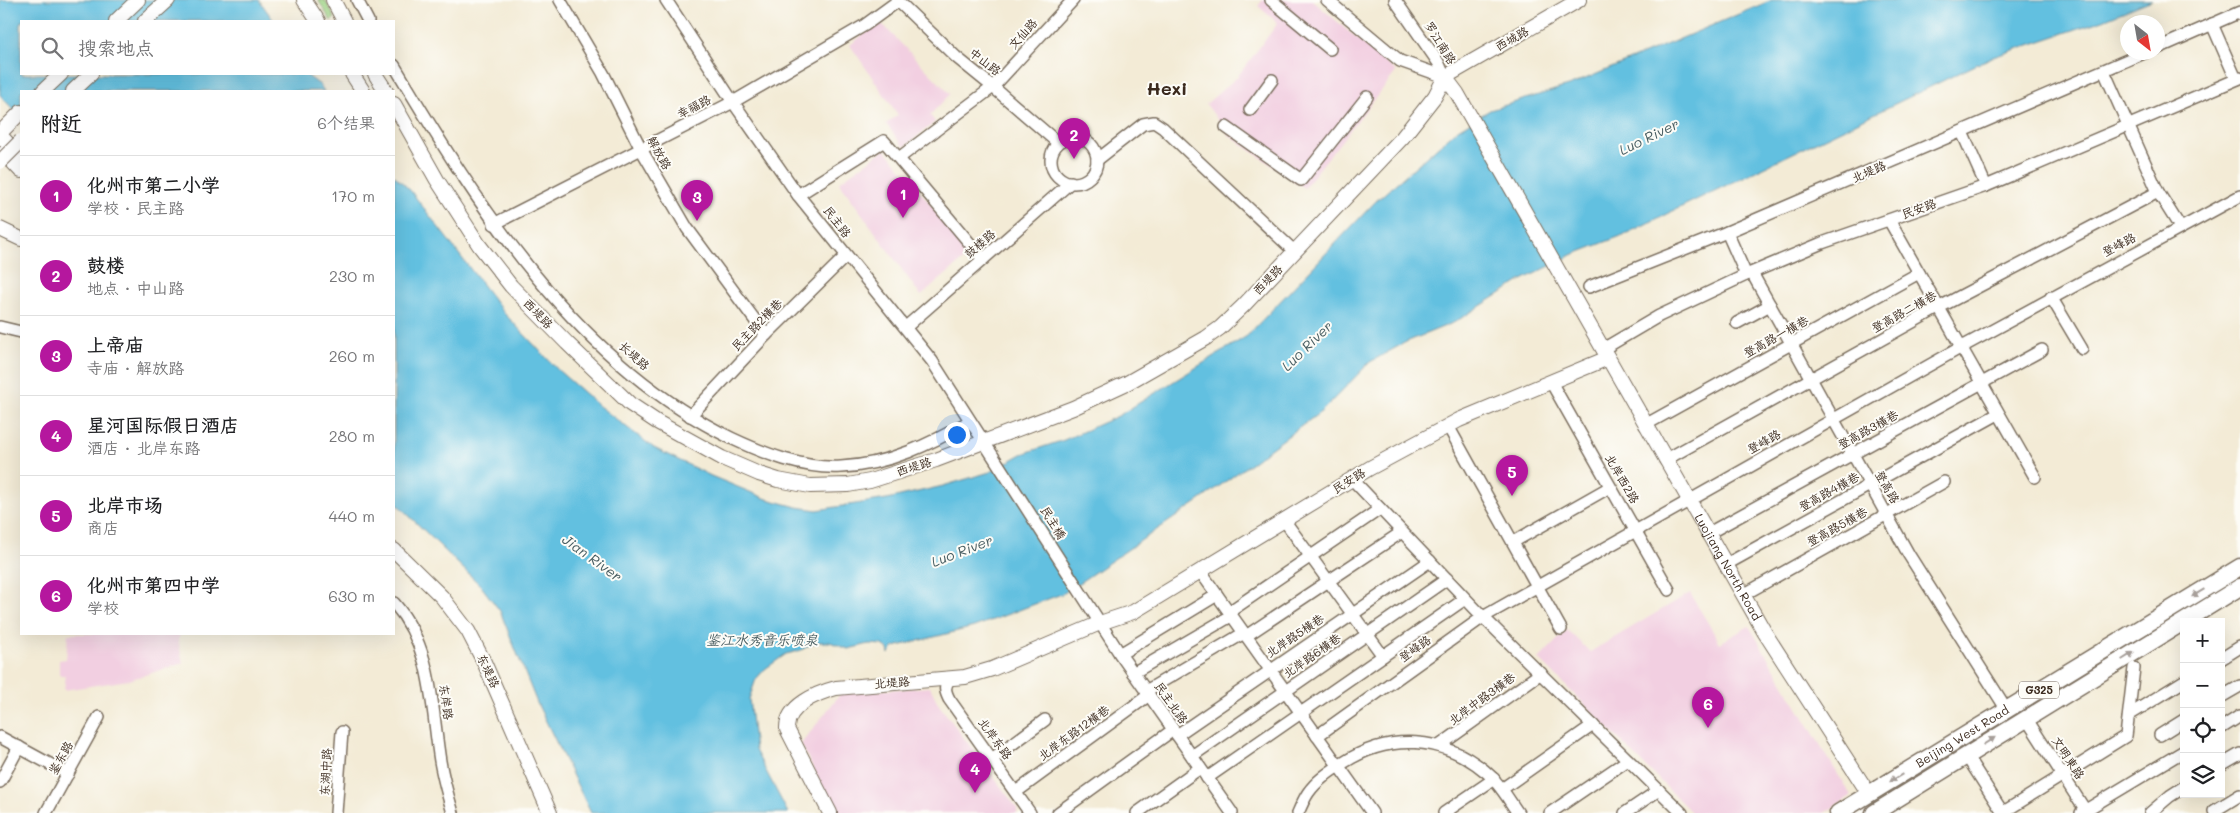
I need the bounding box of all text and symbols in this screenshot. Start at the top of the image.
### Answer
street label: 文仙路 [1004,15,1040,52]
north arrow [2120,15,2165,60]
street label: 罗江南路 [1421,18,1460,67]
search box [20,20,395,75]
street label: 西城路 [1492,22,1531,54]
icon: search [38,34,66,62]
text: 搜索地点 [78,35,154,60]
street label: 中山路 [967,44,1005,79]
district label: Hexi [1147,76,1187,100]
street label: 幸福路 [674,91,713,121]
text: 附近 [40,109,82,136]
text: 6个结果 [317,112,375,133]
water label: Luo River [1616,114,1682,159]
pin: 2 [1058,118,1090,159]
street label: 解放路 [644,133,676,172]
street label: 北堤路 [1849,157,1888,185]
text: 化州市第二小学 [87,172,220,197]
pin: 1 [887,177,919,218]
pin: 3 [681,180,713,221]
text: 1 [52,185,60,206]
text: 170 m [331,185,375,206]
street label: 民安路 [1899,194,1938,222]
text: 学校 · 民主路 [87,197,184,218]
street label: 民主路 [820,202,855,240]
street label: 鼓楼路 [961,225,998,261]
street label: 登峰路 [2099,229,2138,260]
text: 鼓楼 [87,252,125,277]
street label: 西堤路 [1249,261,1286,298]
text: 2 [52,265,60,286]
text: 230 m [329,265,375,286]
text: 地点 · 中山路 [87,277,184,298]
street label: 登高路二横巷 [1868,287,1939,336]
street label: 西堤路 [520,295,557,332]
street label: 民主路2横巷 [727,295,785,354]
street label: 登高路一横巷 [1740,312,1811,361]
water label: Luo River [1277,317,1336,375]
text: 上帝庙 [87,332,144,357]
street label: 长堤路 [616,337,653,373]
text: 3 [51,345,61,366]
text: 260 m [329,345,375,366]
text: 寺庙 · 解放路 [87,357,184,378]
street label: 登高路3橫巷 [1834,406,1901,452]
text: 星河国际假日酒店 [87,412,239,437]
your location [944,422,970,448]
text: 4 [51,425,61,446]
text: 280 m [329,425,375,446]
street label: 登峰路 [1744,425,1783,457]
text: 酒店 · 北岸东路 [87,437,200,458]
street label: 北岸西2路 [1602,451,1643,506]
street label: 西堤路 [894,453,933,479]
pin: 5 [1496,455,1528,496]
street label: 民安路 [1329,464,1368,496]
street label: 登高路 [1872,467,1904,506]
street label: 登高路4橫巷 [1795,468,1862,514]
text: 北岸市场 [87,492,163,517]
street label: 民主橋 [1038,503,1070,542]
street label: 登高路5橫巷 [1803,503,1870,549]
text: 5 [51,505,61,526]
text: 440 m [328,505,375,526]
street label: Luojiang North Road [1692,510,1765,623]
text: 商店 [87,517,119,538]
water label: Jian River [559,530,626,586]
water label: Luo River [928,530,995,571]
text: 化州市第四中学 [87,572,220,597]
text: 6 [51,585,61,606]
text: 630 m [328,585,375,606]
one-way arrow [2192,588,2205,597]
text: 学校 [87,597,119,618]
street label: 北岸路5橫巷 [1262,610,1327,661]
map controls [2180,618,2225,798]
button: + [2180,618,2225,663]
street label: 北岸路6橫巷 [1279,629,1344,681]
water label: 鉴江水秀音乐喷泉 [706,630,818,649]
street label: 登峰路 [1395,631,1434,665]
street label: 东堤路 [474,651,504,690]
one-way arrow [2121,651,2134,660]
button: − [2180,663,2225,708]
street label: 北岸中路3横巷 [1445,668,1518,728]
street label: 北堤路 [873,672,911,692]
street label: 民主北路 [1151,678,1192,727]
road number: G325 [2019,682,2059,698]
street label: 东岸路 [437,683,457,721]
pin: 6 [1692,687,1724,728]
street label: 北岸东路12横巷 [1035,701,1112,763]
street label: Beijing West Road [1912,701,2012,771]
button: locate [2180,708,2225,753]
street label: 北岸东路 [975,714,1016,763]
street label: 文明東路 [2049,733,2089,782]
one-way arrow [1983,737,1996,746]
street label: 鉴东路 [44,738,76,777]
street label: 东湖中路 [316,748,334,796]
pin: 4 [959,752,991,793]
button: layers [2180,753,2225,798]
one-way arrow [1889,773,1902,783]

